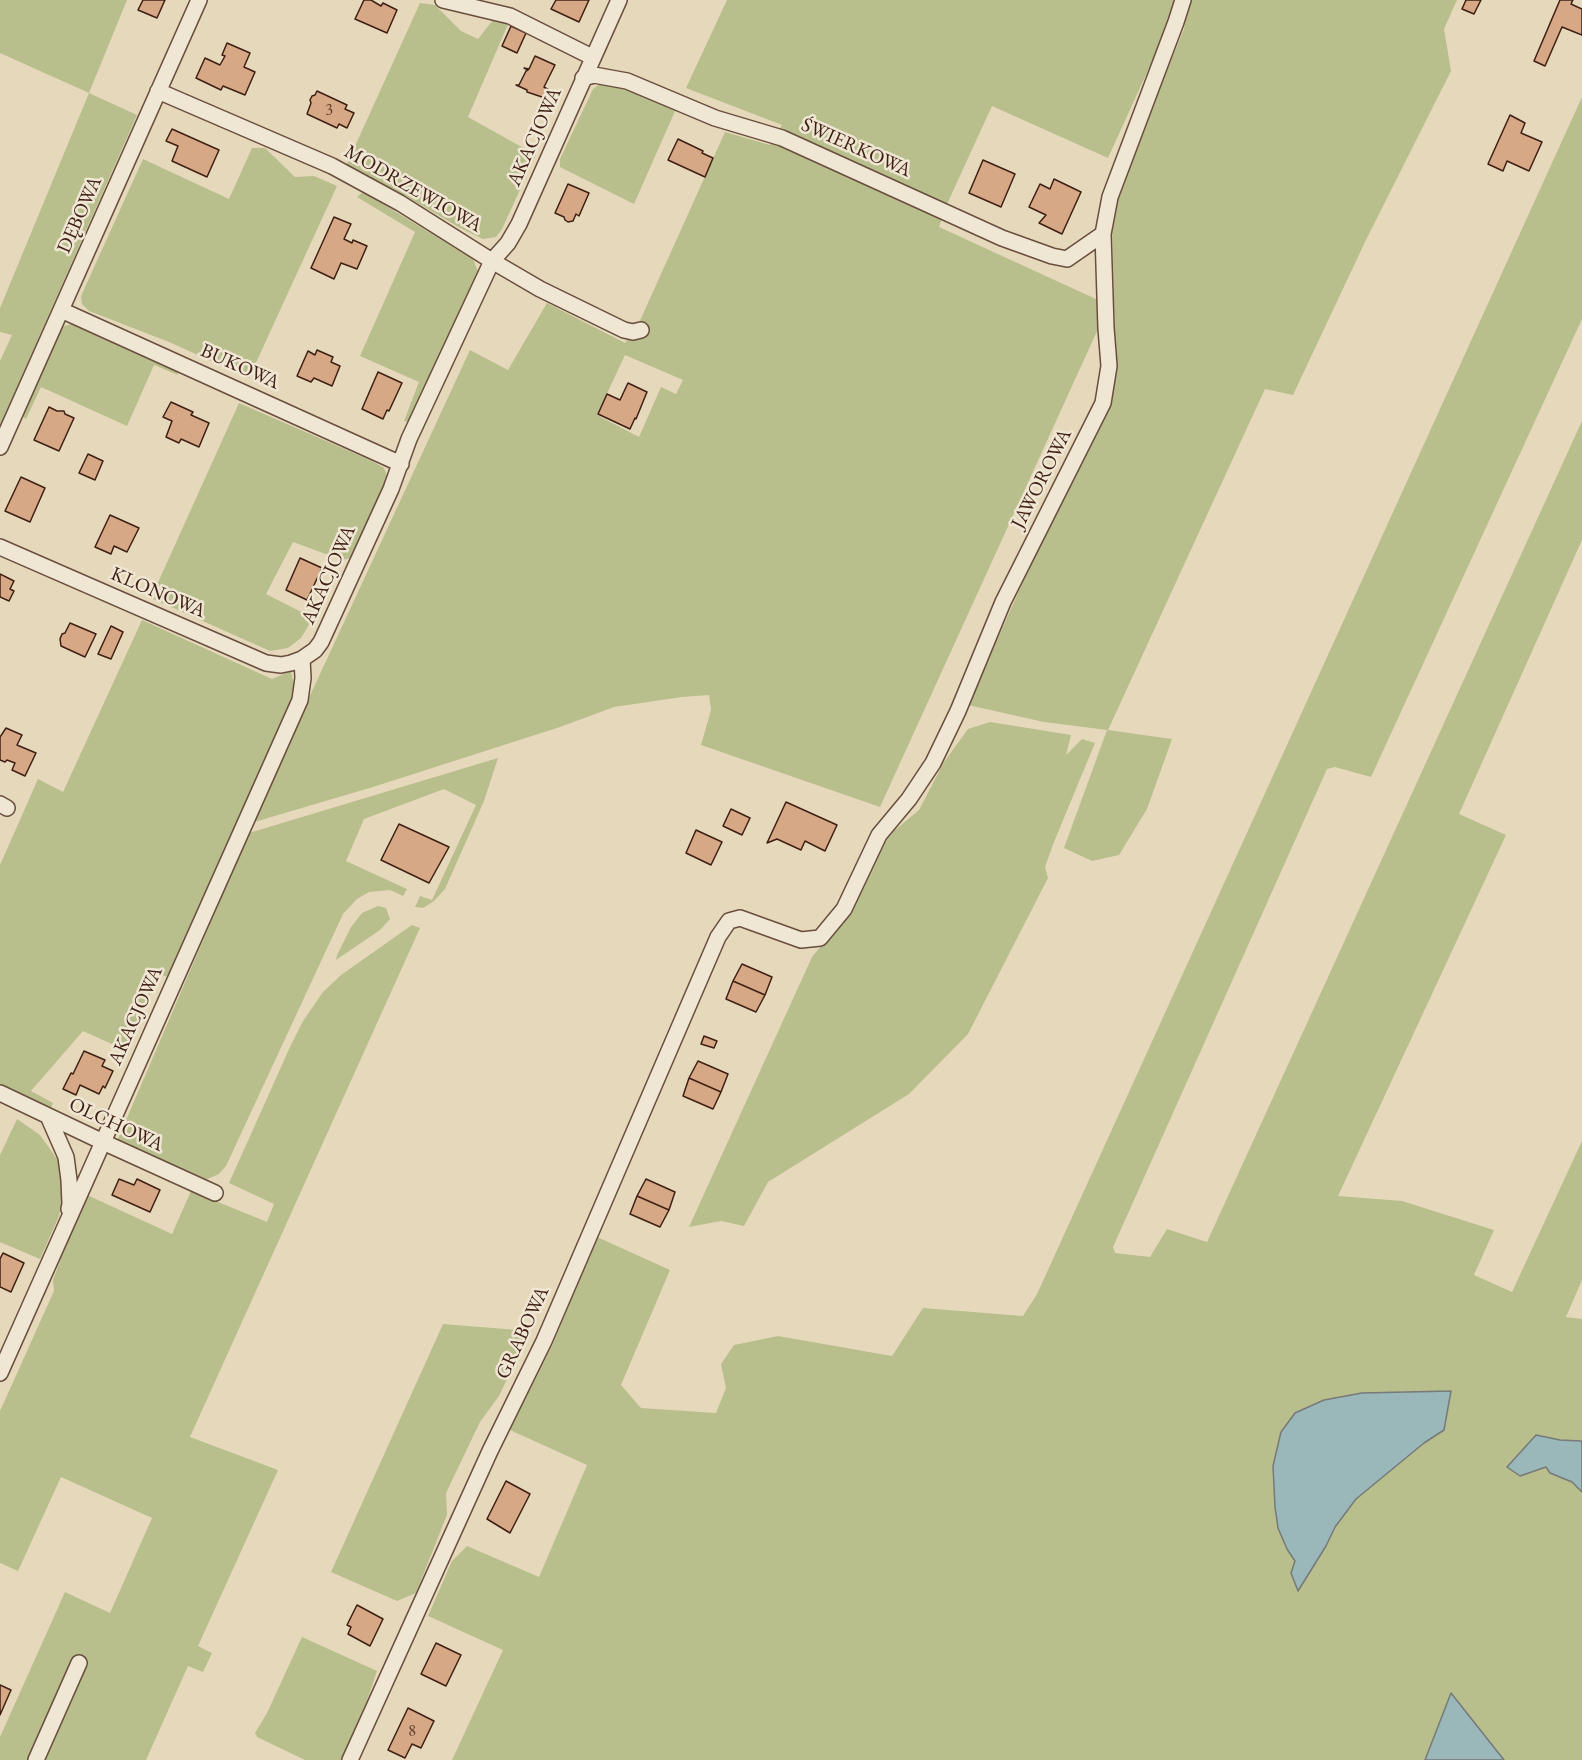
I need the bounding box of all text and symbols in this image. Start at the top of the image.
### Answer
street label: AKACJOWA [503,84,567,190]
house number: 3 [325,101,333,121]
street label: ŚWIERKOWA [797,113,915,183]
street label: MODRZEWIOWA [340,140,486,238]
street label: DĘBOWA [52,173,108,257]
street label: BUKOWA [197,339,283,395]
street label: JAWOROWA [1007,425,1077,533]
street label: AKACJOWA [297,522,361,628]
street label: KLONOWA [107,562,209,624]
street label: AKACJOWA [104,963,168,1069]
street label: OLCHOWA [65,1093,167,1157]
street label: GRABOWA [491,1283,555,1383]
house number: 8 [408,1722,416,1742]

